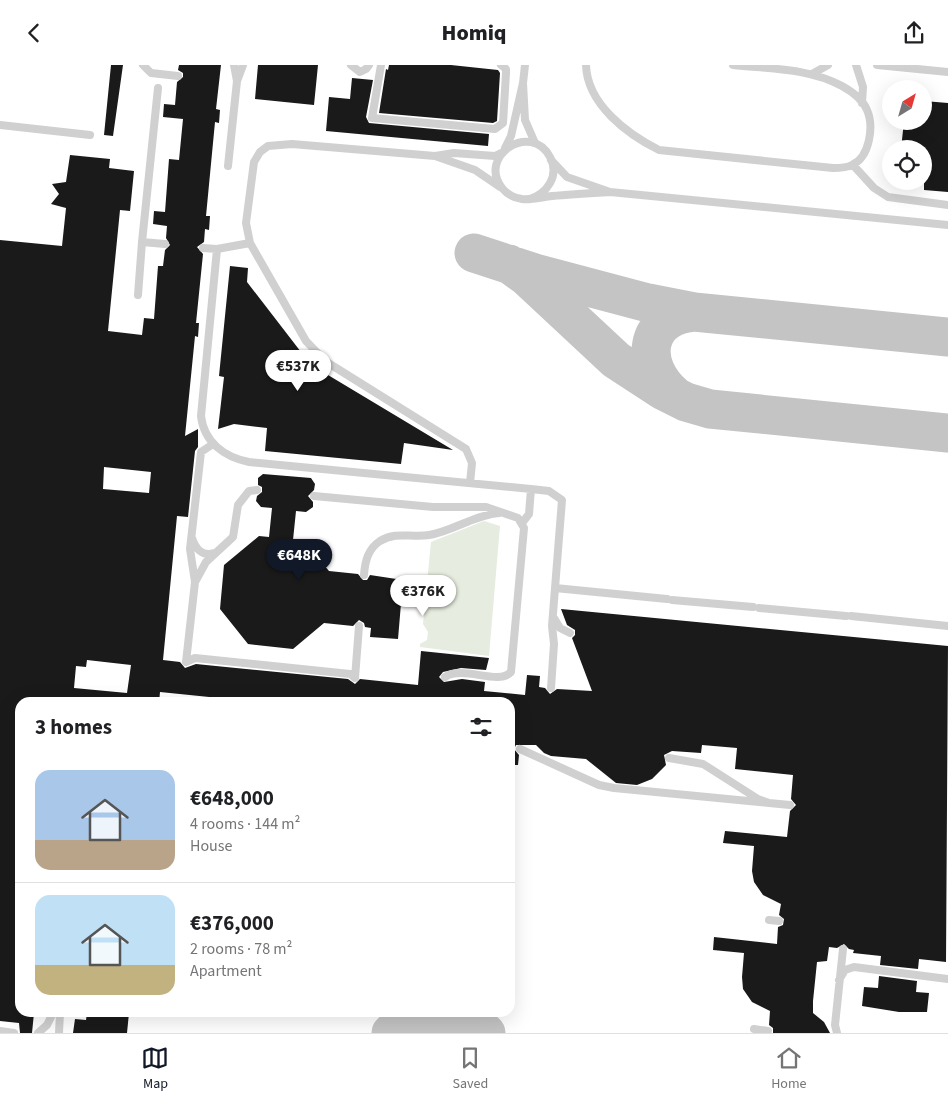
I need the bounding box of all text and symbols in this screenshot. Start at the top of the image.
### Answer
text: Homiq [441,17,507,49]
icon: back [20,19,48,47]
icon: share [900,19,928,47]
north arrow [882,80,932,130]
map controls [882,80,932,190]
button: locate [882,140,932,190]
pin: €537K [263,349,333,392]
text: €537K [276,355,320,377]
pin: €648K [264,539,334,581]
text: €648K [277,544,321,566]
pin: €376K [388,575,458,617]
text: €376K [401,580,445,602]
text: 3 homes [35,712,112,742]
icon: filters [467,713,495,741]
text: €648,000 [190,783,274,813]
icon: home [75,790,135,850]
text: 4 rooms · 144 m² [190,813,300,835]
text: House [190,835,232,857]
text: €376,000 [190,908,274,938]
icon: home [75,915,135,975]
text: 2 rooms · 78 m² [190,938,292,960]
text: Apartment [190,960,262,982]
tab: Map [141,1044,169,1094]
tab: Saved [452,1044,488,1094]
tab: Home [771,1044,806,1094]

